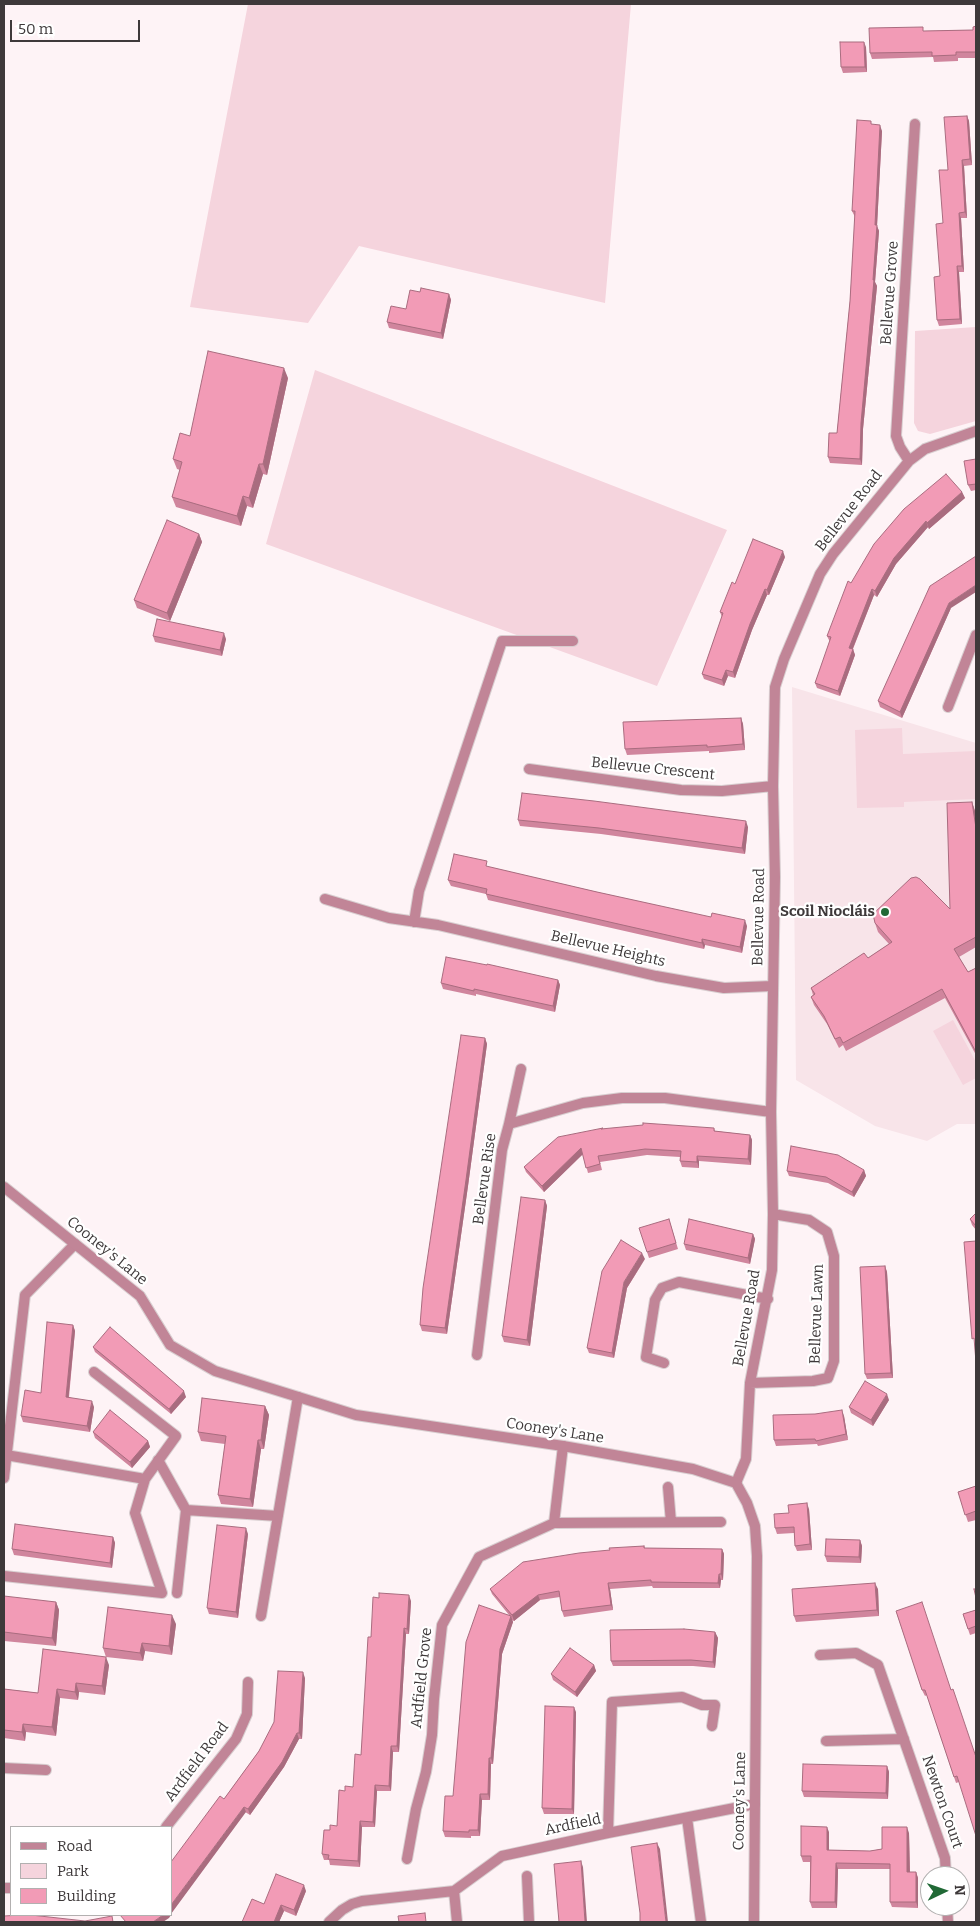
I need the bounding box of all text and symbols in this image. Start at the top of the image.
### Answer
scale bar [12,10,142,42]
text: 50 m [18,20,53,38]
street label: Bellevue Grove [877,240,903,346]
street label: Bellevue Road [812,467,886,555]
street label: Bellevue Crescent [590,754,716,784]
street label: Bellevue Road [749,868,769,966]
place label: Scoil Niocláis [780,903,875,921]
marker: Scoil Niocláis [879,906,891,918]
street label: Bellevue Heights [549,927,667,971]
street label: Bellevue Rise [470,1132,500,1226]
street label: Cooney's Lane [63,1213,151,1289]
street label: Bellevue Lawn [806,1264,828,1364]
street label: Bellevue Road [730,1268,764,1368]
street label: Cooney's Lane [505,1414,605,1448]
street label: Ardfield Grove [408,1627,436,1729]
street label: Ardfield Road [161,1719,233,1805]
street label: Cooney's Lane [730,1751,750,1851]
street label: Newton Court [918,1753,966,1851]
street label: Ardfield [543,1810,603,1840]
legend [10,1826,172,1916]
text: Road [57,1837,92,1855]
text: Park [57,1862,89,1880]
north arrow [920,1866,970,1916]
text: N [951,1884,968,1896]
text: Building [57,1887,116,1905]

